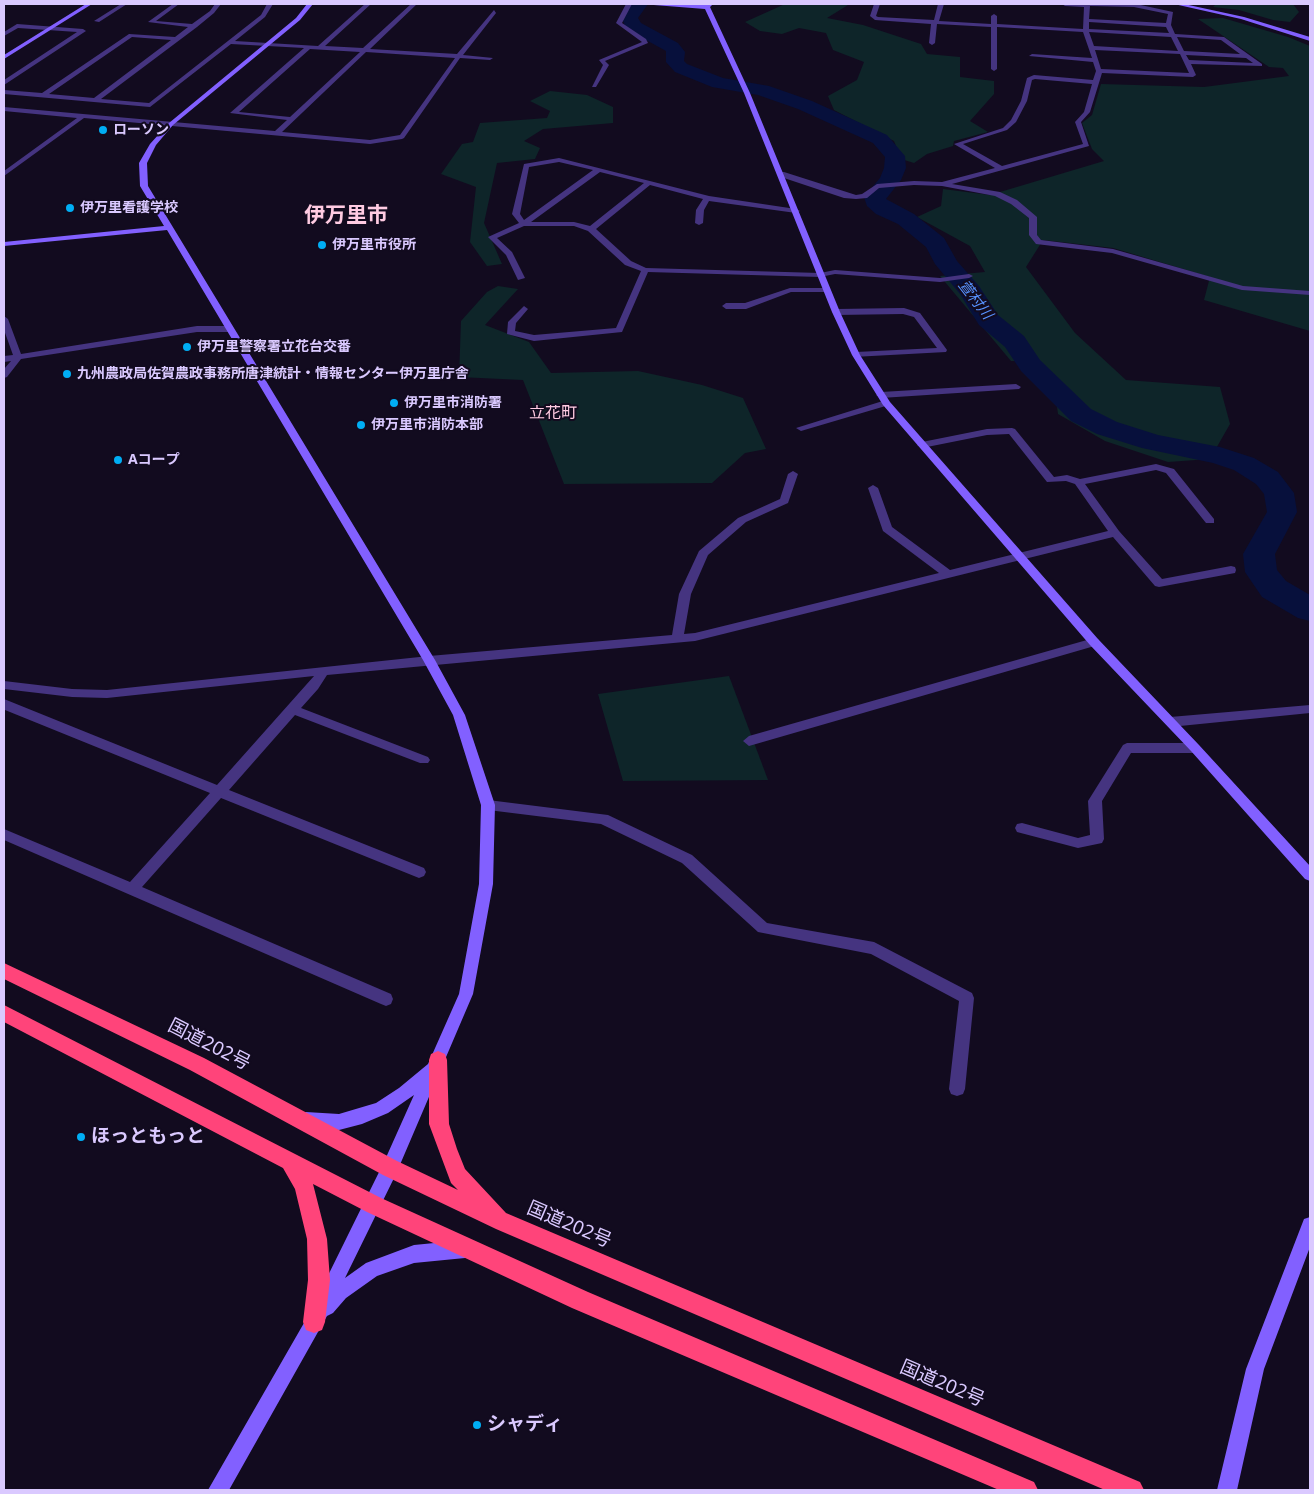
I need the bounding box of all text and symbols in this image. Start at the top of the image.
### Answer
place label: ローソン [113,122,169,138]
marker: ローソン [97,124,109,136]
place label: 伊万里看護学校 [80,200,178,216]
marker: 伊万里看護学校 [64,202,76,214]
district label: 伊万里市 [304,203,388,229]
place label: 伊万里市役所 [332,237,416,253]
marker: 伊万里市役所 [316,239,328,251]
water label: 萱村川 [954,277,996,323]
place label: 伊万里警察署立花台交番 [197,339,351,355]
marker: 伊万里警察署立花台交番 [181,341,193,353]
place label: 九州農政局佐賀農政事務所唐津統計・情報センター伊万里庁舎 [77,366,469,382]
marker: 九州農政局佐賀農政事務所唐津統計・情報センター伊万里庁舎 [61,368,73,380]
place label: 伊万里市消防署 [404,395,502,411]
marker: 伊万里市消防署 [388,397,400,409]
district label: 立花町 [529,403,577,423]
place label: 伊万里市消防本部 [371,417,483,433]
marker: 伊万里市消防本部 [355,419,367,431]
place label: Aコープ [128,452,180,468]
marker: Aコープ [112,454,124,466]
street label: 国道202号 [164,1015,254,1075]
place label: ほっともっと [91,1126,205,1148]
marker: ほっともっと [75,1131,87,1143]
street label: 国道202号 [523,1197,615,1253]
street label: 国道202号 [896,1356,988,1412]
place label: シャディ [487,1414,563,1436]
marker: シャディ [471,1419,483,1431]

